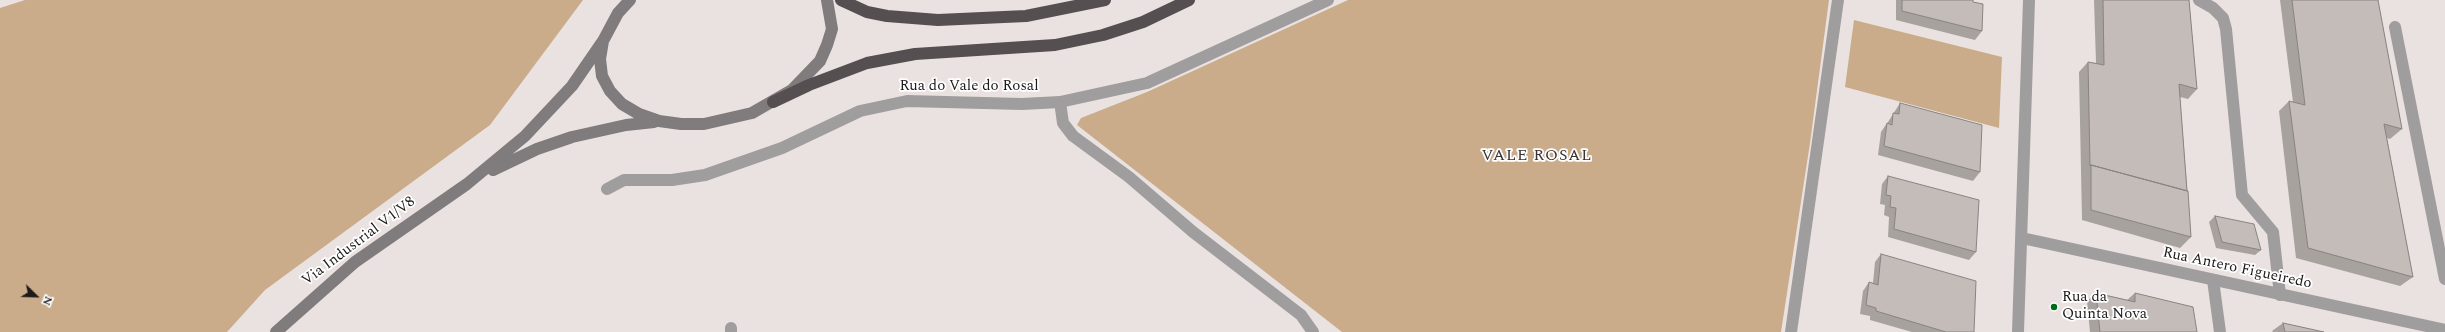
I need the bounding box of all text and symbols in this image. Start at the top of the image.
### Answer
street label: Rua do Vale do Rosal [899,78,1039,96]
district label: VALE ROSAL [1482,147,1592,167]
street label: Via Industrial V1/V8 [299,194,419,290]
street label: Rua Antero Figueiredo [2161,244,2313,294]
north arrow [16,276,56,316]
place label: Rua da Quinta Nova [2062,289,2147,324]
text: N [38,293,57,308]
marker: Rua da Quinta Nova [2049,302,2059,312]

